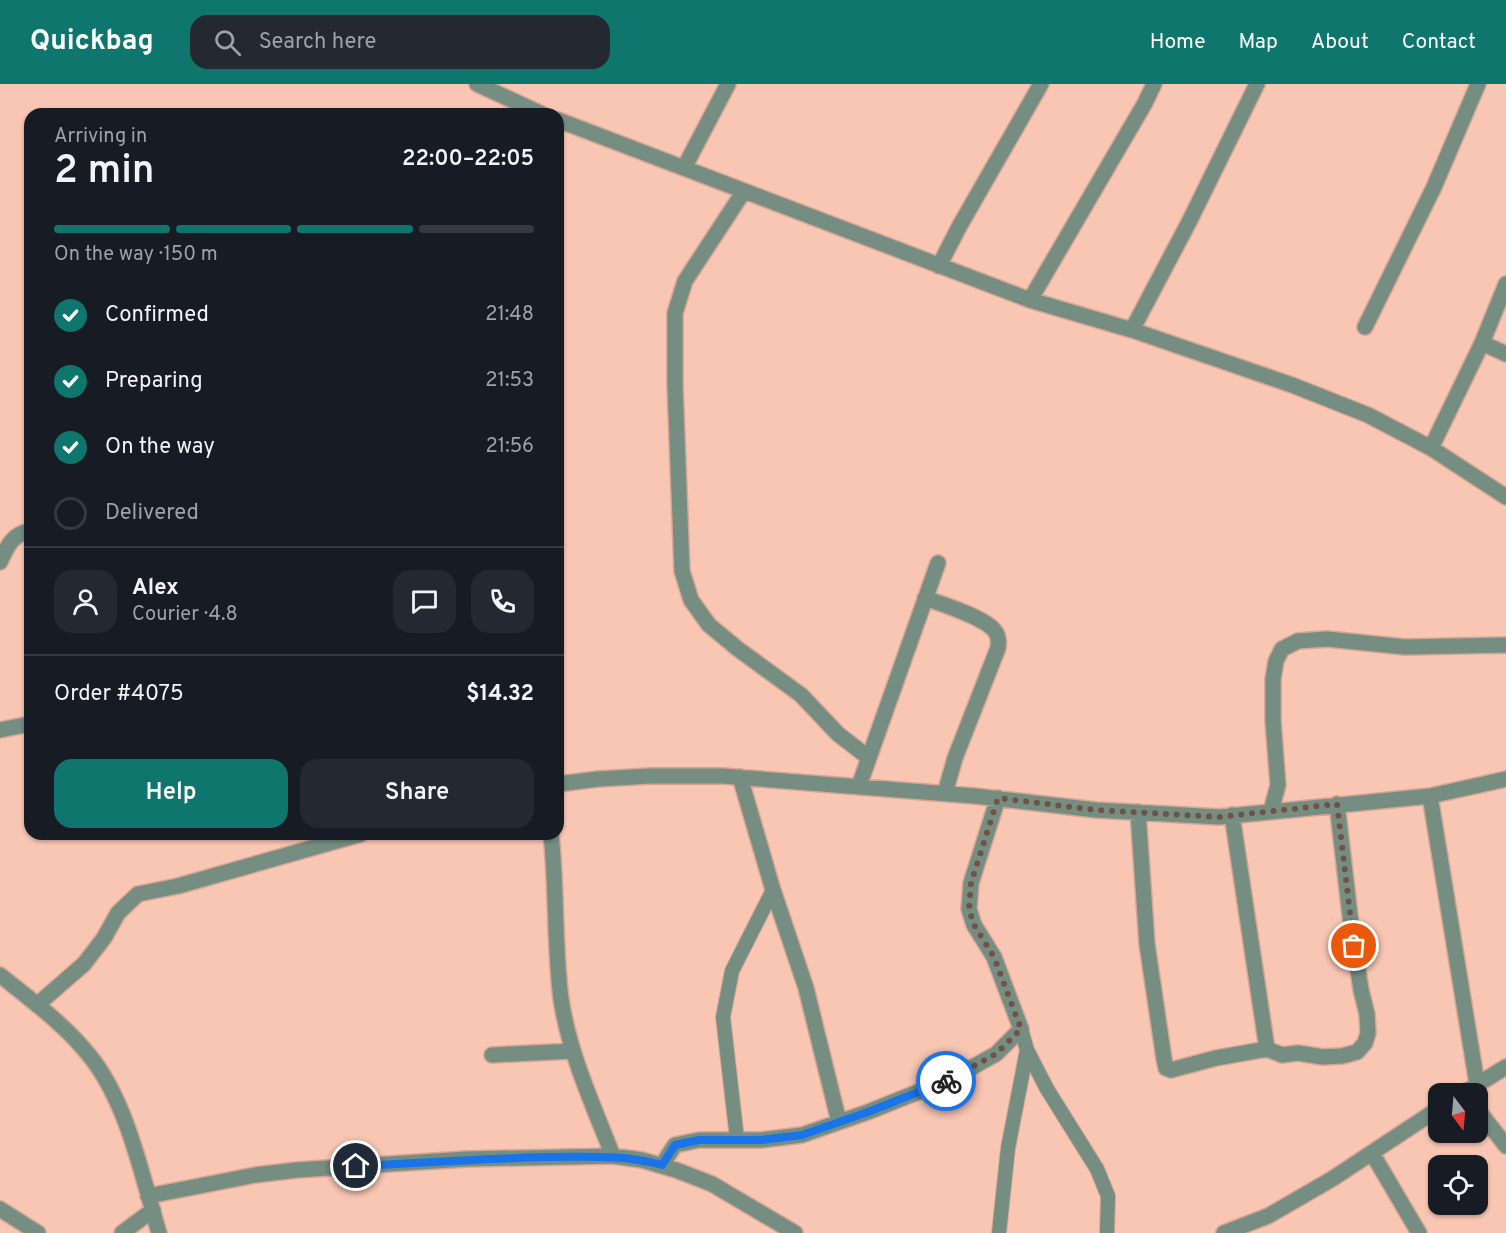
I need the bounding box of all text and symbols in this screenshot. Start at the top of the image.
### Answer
search box [190,15,610,69]
text: Quickbag [30,24,154,60]
icon: search [211,26,244,59]
text: Search here [259,29,376,56]
text: Home [1150,29,1206,56]
text: Map [1239,29,1278,56]
text: About [1311,29,1369,56]
text: Contact [1402,29,1476,56]
text: Arriving in [54,124,147,150]
text: 22:00–22:05 [402,146,534,173]
text: 2 min [54,148,155,197]
text: On the way · 150 m [54,242,218,268]
icon: check [54,299,87,332]
text: Confirmed [105,302,209,329]
text: 21:48 [485,302,534,328]
icon: check [54,365,87,398]
text: Preparing [105,368,203,395]
text: 21:53 [485,368,534,394]
icon: check [54,431,87,464]
text: On the way [105,434,215,461]
text: 21:56 [485,434,534,460]
text: Delivered [105,500,199,527]
button: person [54,570,117,633]
button: chat [393,570,456,633]
button: phone [471,570,534,633]
text: Alex [132,575,179,602]
text: Courier · 4.8 [132,602,238,628]
text: Order #4075 [54,681,184,708]
text: $14.32 [466,681,534,708]
button: Help [54,759,288,828]
button: Share [300,759,534,828]
pin [1328,920,1379,971]
icon: bag [1337,929,1370,962]
courier [916,1051,976,1111]
icon: bike [930,1065,963,1098]
north arrow [1428,1083,1488,1143]
map controls [1428,1083,1488,1215]
pin [330,1140,381,1191]
icon: home [339,1149,372,1182]
button: locate [1428,1155,1488,1215]

